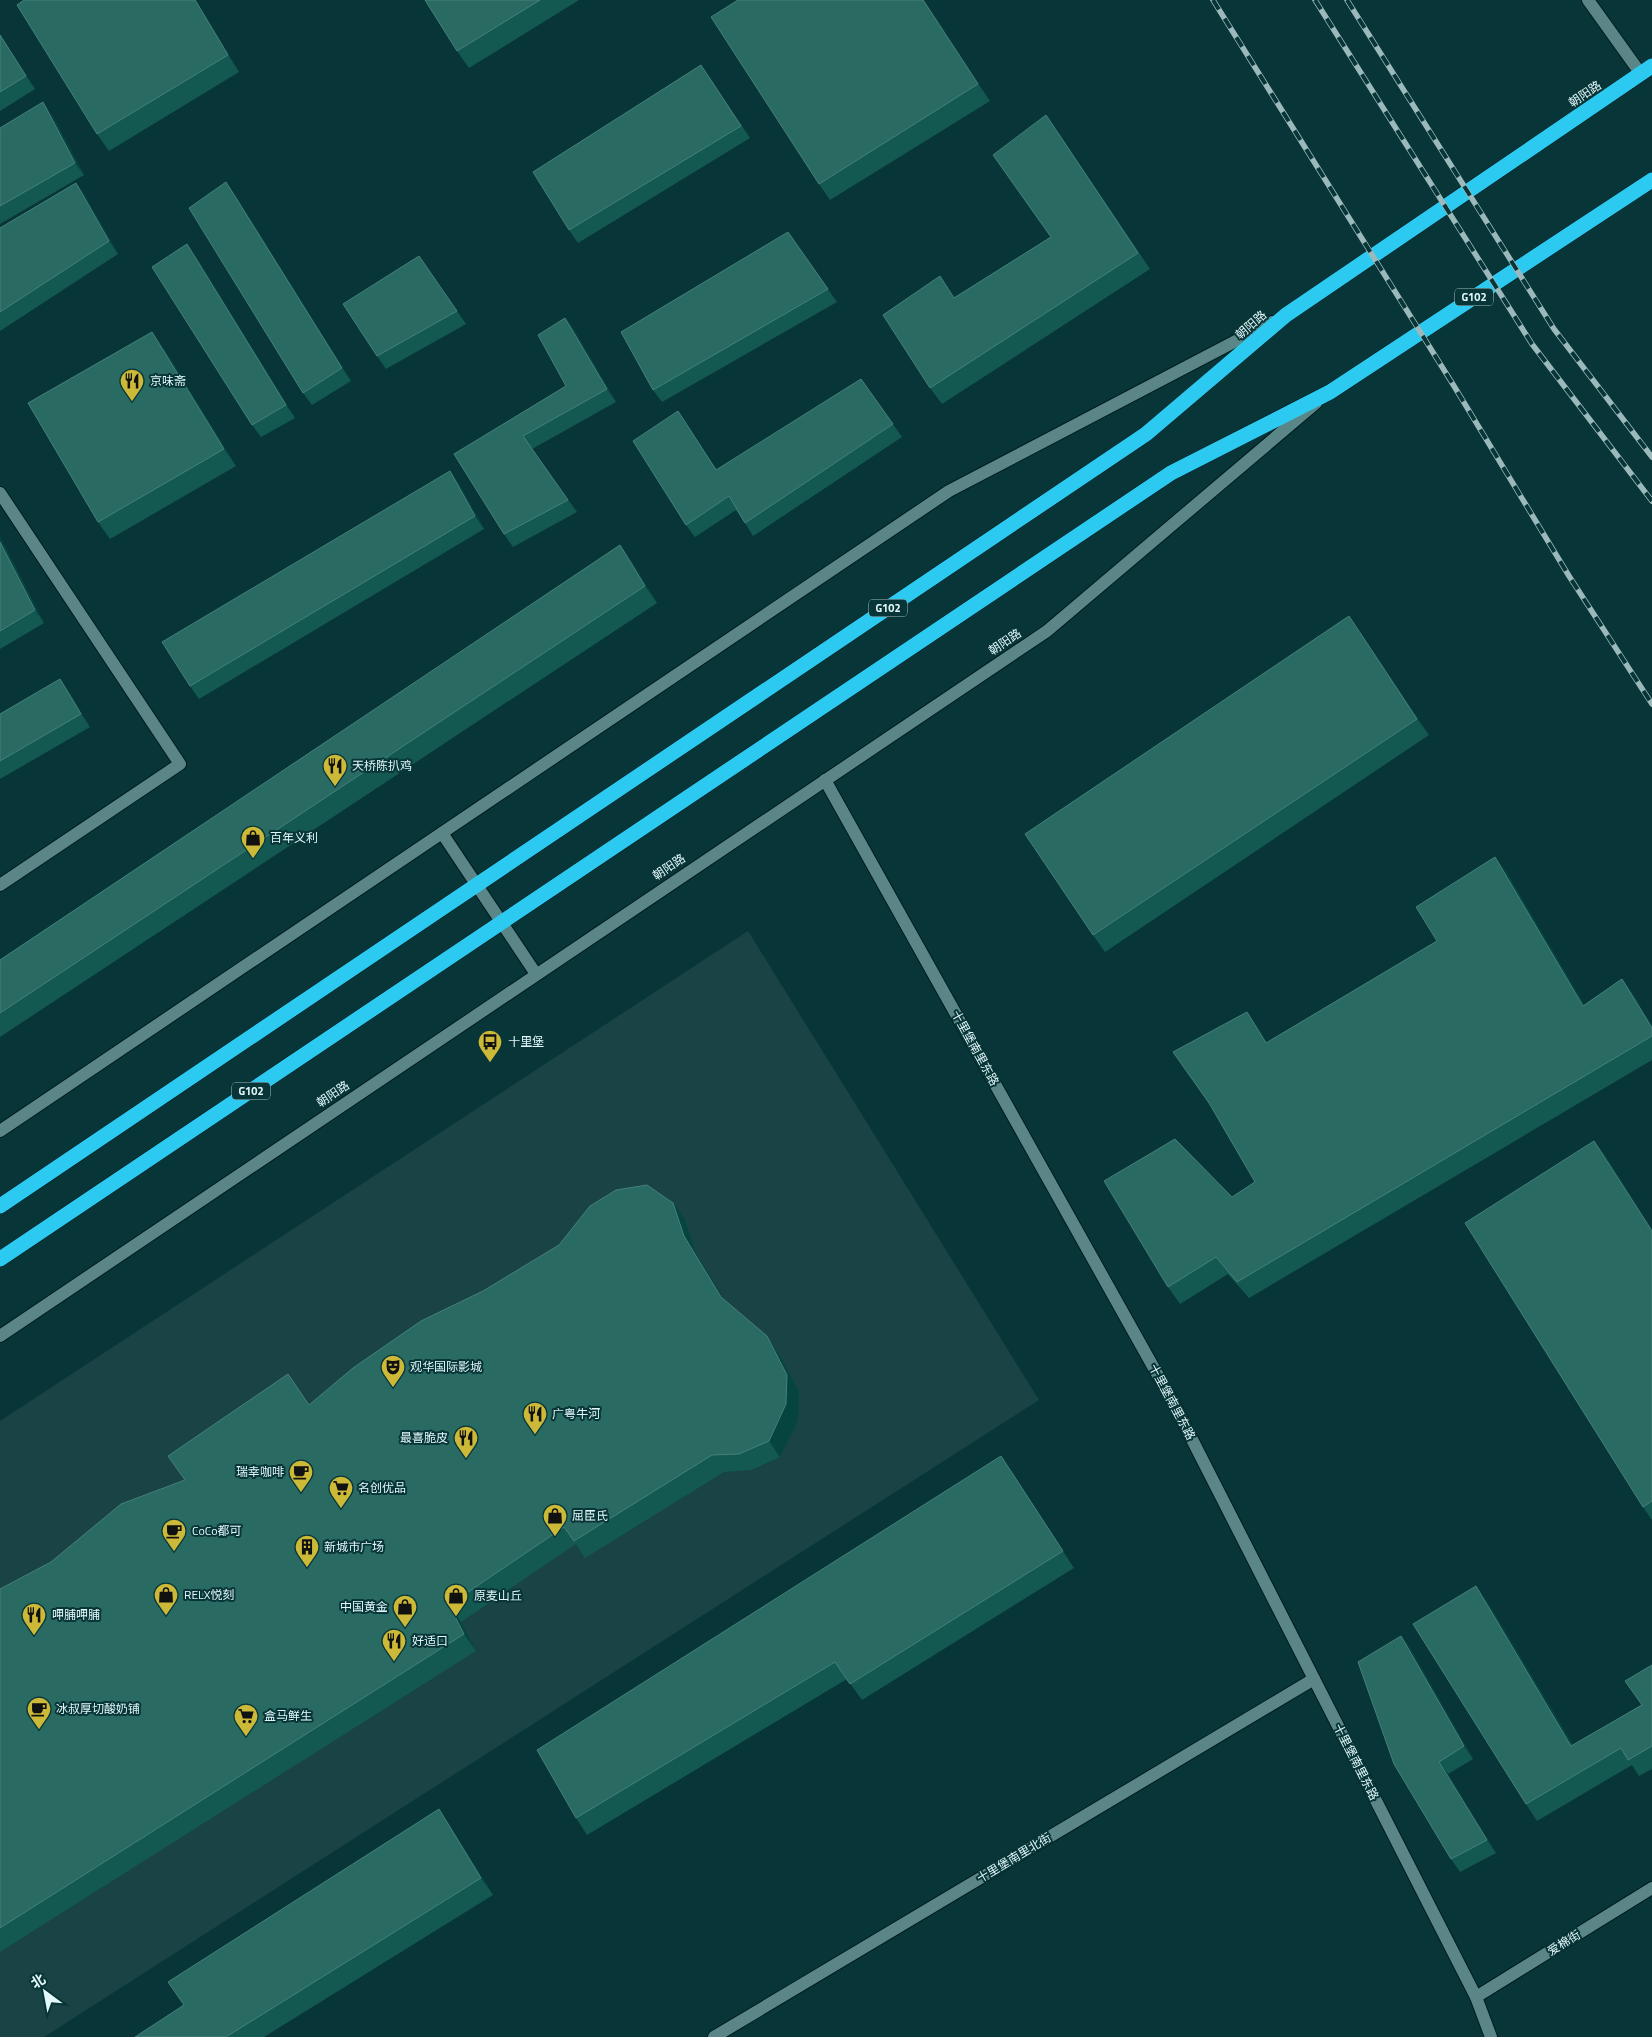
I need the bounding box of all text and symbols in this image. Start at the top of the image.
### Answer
street label: 朝阳路 [1564,76,1605,112]
road number: G102 [1455,288,1493,306]
street label: 朝阳路 [1231,306,1270,344]
restaurant icon: 京味斋 [119,368,145,402]
place label: 京味斋 [150,371,186,390]
road number: G102 [869,600,907,616]
street label: 朝阳路 [984,624,1025,660]
restaurant icon: 天桥陈扒鸡 [322,753,348,787]
place label: 天桥陈扒鸡 [352,756,412,775]
shop icon: 百年义利 [240,825,266,859]
place label: 百年义利 [270,828,318,847]
street label: 朝阳路 [648,849,689,885]
street label: 十里堡南里东路 [947,1006,1004,1089]
bus stop icon: 十里堡 [477,1029,503,1063]
place label: 十里堡 [508,1032,544,1051]
street label: 朝阳路 [312,1076,353,1112]
road number: G102 [232,1082,270,1100]
theatre icon: 观华国际影城 [380,1354,406,1388]
place label: 观华国际影城 [410,1357,482,1376]
street label: 十里堡南里东路 [1144,1360,1201,1443]
restaurant icon: 广粤牛河 [522,1401,548,1435]
place label: 广粤牛河 [552,1404,600,1423]
restaurant icon: 最喜脆皮 [453,1425,479,1459]
place label: 最喜脆皮 [400,1428,448,1447]
cafe icon: 瑞幸咖啡 [288,1459,314,1493]
place label: 瑞幸咖啡 [236,1462,284,1481]
supermarket icon: 名创优品 [328,1475,354,1509]
place label: 名创优品 [358,1478,406,1497]
shop icon: 屈臣氏 [542,1503,568,1537]
place label: 屈臣氏 [572,1506,608,1525]
cafe icon: CoCo都可 [161,1518,187,1552]
place label: CoCo都可 [192,1521,242,1540]
building icon: 新城市广场 [294,1534,320,1568]
place label: 新城市广场 [324,1537,384,1556]
shop icon: RELX悦刻 [153,1582,179,1616]
shop icon: 原麦山丘 [443,1583,469,1617]
place label: RELX悦刻 [184,1585,234,1604]
place label: 原麦山丘 [474,1586,522,1605]
shop icon: 中国黄金 [392,1594,418,1628]
place label: 中国黄金 [340,1597,388,1616]
restaurant icon: 呷脯呷脯 [21,1602,47,1636]
place label: 呷脯呷脯 [52,1605,100,1624]
restaurant icon: 好适口 [381,1628,407,1662]
place label: 好适口 [412,1631,448,1650]
cafe icon: 冰叔厚切酸奶铺 [26,1696,52,1730]
place label: 冰叔厚切酸奶铺 [56,1699,140,1718]
supermarket icon: 盒马鲜生 [233,1703,259,1737]
place label: 盒马鲜生 [264,1706,312,1725]
street label: 十里堡南里东路 [1329,1720,1384,1804]
street label: 十里堡南里北街 [973,1828,1055,1887]
street label: 爱棉街 [1543,1925,1584,1960]
north arrow [20,1967,70,2017]
text: 北 [26,1968,49,1993]

